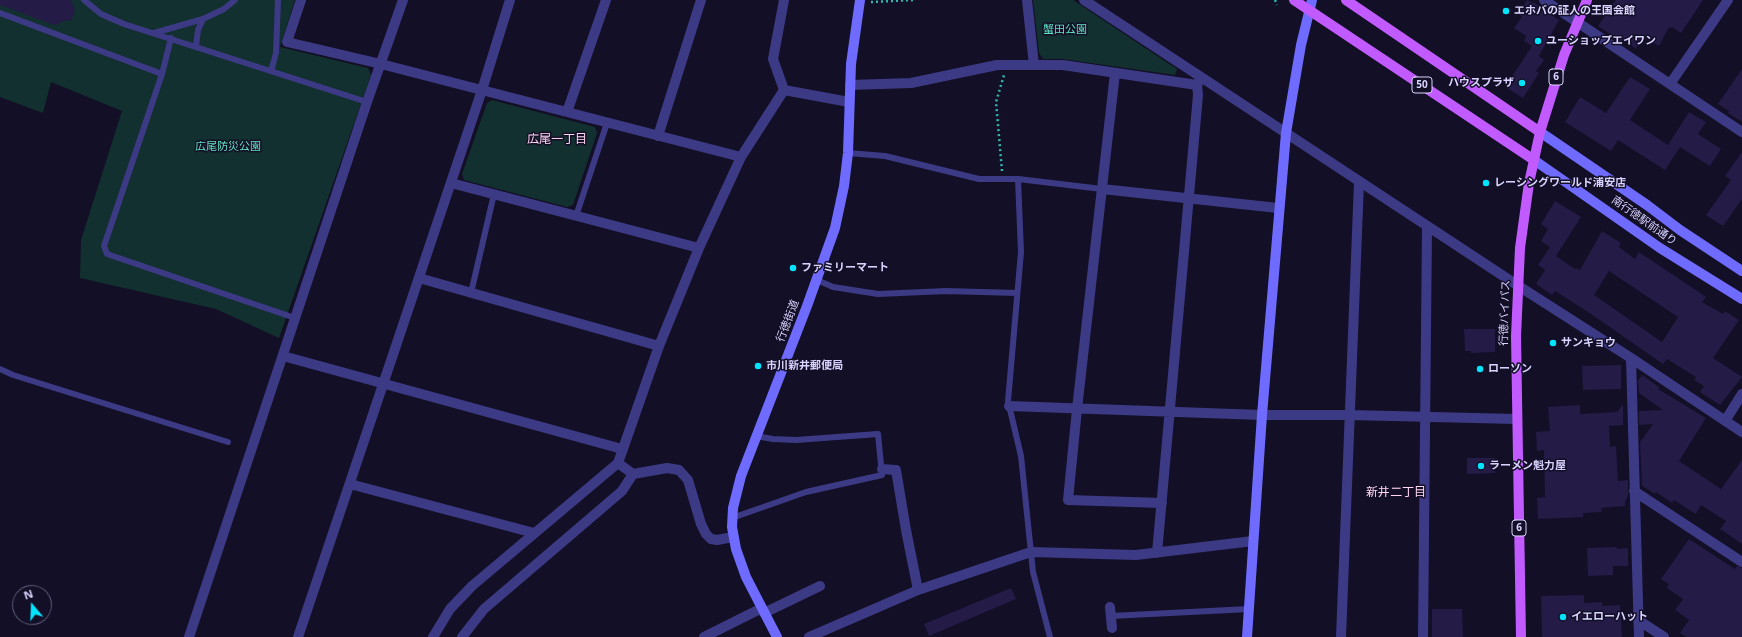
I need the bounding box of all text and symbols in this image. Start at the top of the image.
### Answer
place label: エホバの証人の王国会館 [1514,4,1635,18]
marker: エホバの証人の王国会館 [1501,6,1511,16]
park label: 蟹田公園 [1043,23,1087,37]
place label: ユーショップエイワン [1546,34,1656,48]
marker: ユーショップエイワン [1533,36,1543,46]
road number: 6 [1549,69,1563,85]
place label: ハウスプラザ [1448,76,1514,90]
road number: 50 [1412,77,1432,93]
marker: ハウスプラザ [1517,78,1527,88]
district label: 広尾一丁目 [527,133,587,147]
park label: 広尾防災公園 [195,140,261,154]
place label: レーシングワールド浦安店 [1494,176,1626,190]
marker: レーシングワールド浦安店 [1481,178,1491,188]
street label: 南行徳駅前通り [1609,194,1679,248]
place label: ファミリーマート [801,261,889,275]
marker: ファミリーマート [788,263,798,273]
street label: 行徳バイパス [1497,280,1513,346]
street label: 行徳街道 [774,298,802,344]
place label: サンキョウ [1561,336,1616,350]
marker: サンキョウ [1548,338,1558,348]
place label: 市川新井郵便局 [766,359,843,373]
marker: 市川新井郵便局 [753,361,763,371]
place label: ローソン [1488,362,1532,376]
marker: ローソン [1475,364,1485,374]
place label: ラーメン魁力屋 [1489,459,1566,473]
marker: ラーメン魁力屋 [1476,461,1486,471]
district label: 新井二丁目 [1366,486,1426,500]
road number: 6 [1512,520,1526,536]
north arrow [12,585,52,625]
text: N [22,586,35,603]
place label: イエローハット [1571,610,1648,624]
marker: イエローハット [1558,612,1568,622]

